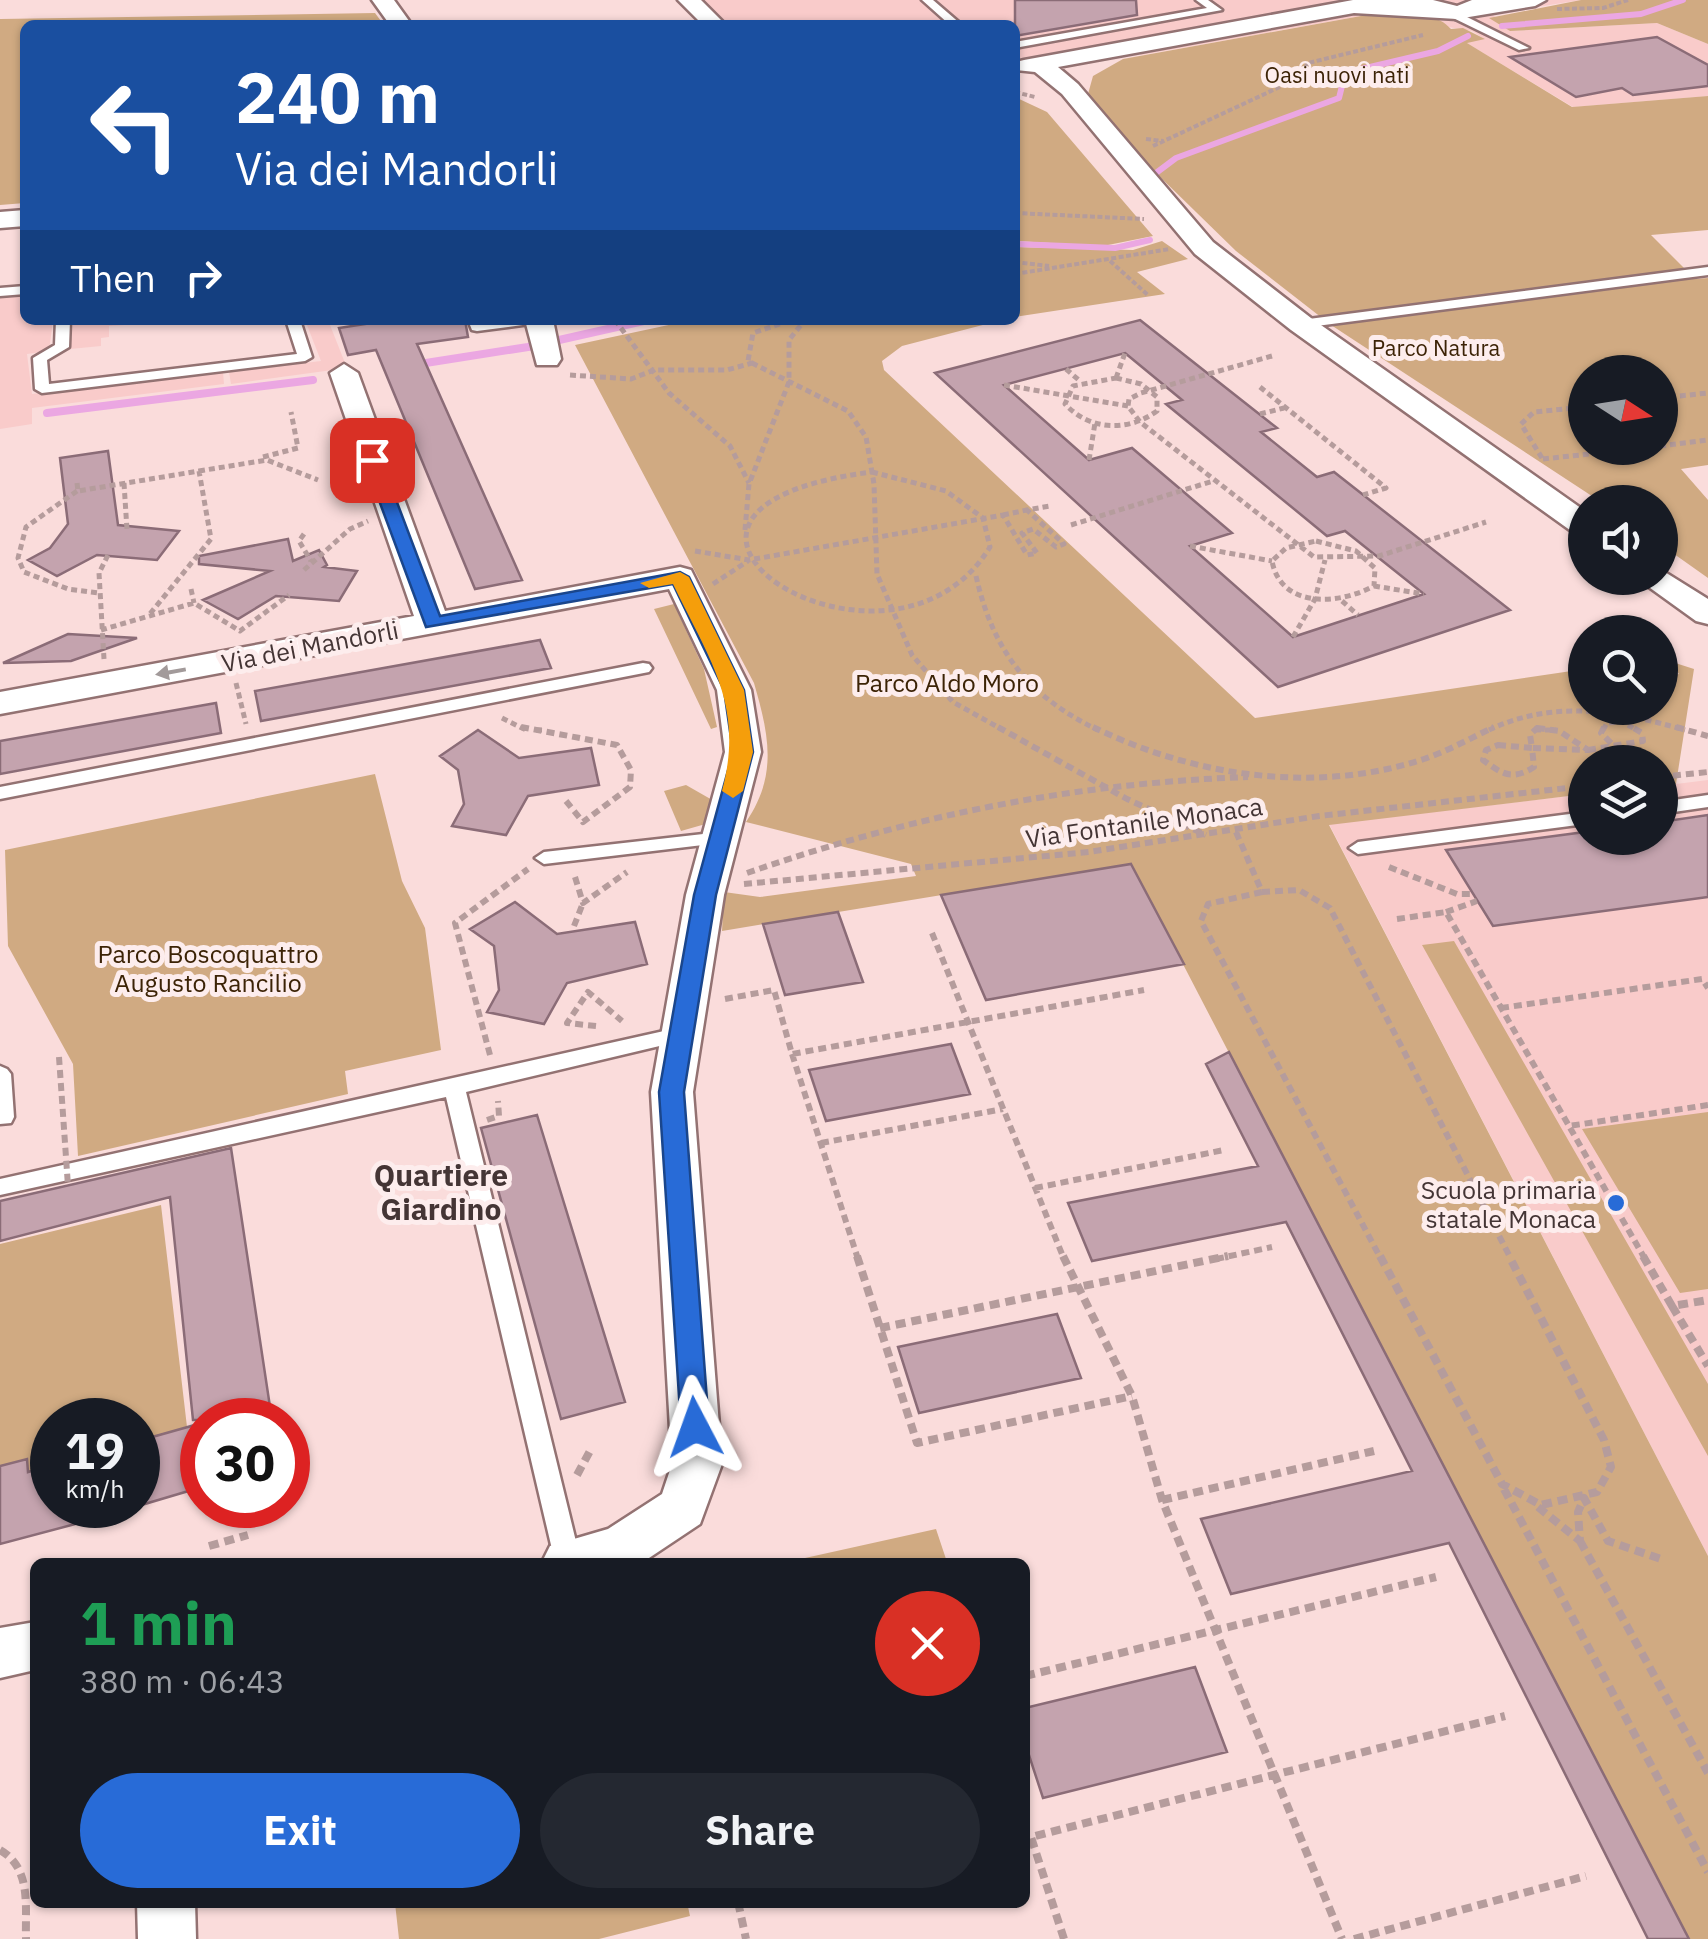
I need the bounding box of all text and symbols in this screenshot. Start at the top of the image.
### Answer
text: 240 m [235,51,440,142]
icon: left [70,60,200,190]
park label: Oasi nuovi nati [1265,60,1409,89]
text: Via dei Mandorli [235,139,558,197]
icon: right [176,250,231,305]
text: Then [70,253,156,302]
park label: Parco Natura [1372,333,1501,362]
north arrow [1568,355,1678,465]
map controls [1568,355,1678,855]
pin [330,418,415,503]
icon: arrive [345,433,400,488]
button: sound [1568,485,1678,595]
street label: Via dei Mandorli [219,613,401,679]
button: search [1568,615,1678,725]
one-way arrow [155,664,186,680]
park label: Parco Aldo Moro [855,666,1039,699]
button: layers [1568,745,1678,855]
street label: Via Fontanile Monaca [1023,789,1265,855]
park label: Parco Boscoquattro Augusto Rancilio [98,937,318,999]
district label: Quartiere Giardino [374,1155,508,1228]
place label: Scuola primaria statale Monaca [1421,1173,1596,1235]
marker: Scuola primaria statale Monaca [1605,1192,1627,1214]
position arrow [643,1375,747,1479]
speed limit sign: 30 [180,1398,310,1528]
text: 19 [65,1418,125,1483]
text: km/h [66,1472,124,1505]
text: 1 min [80,1583,237,1662]
button: close [875,1591,980,1696]
text: 380 m · 06:43 [80,1660,285,1702]
button: Exit [80,1773,520,1888]
button: Share [540,1773,980,1888]

